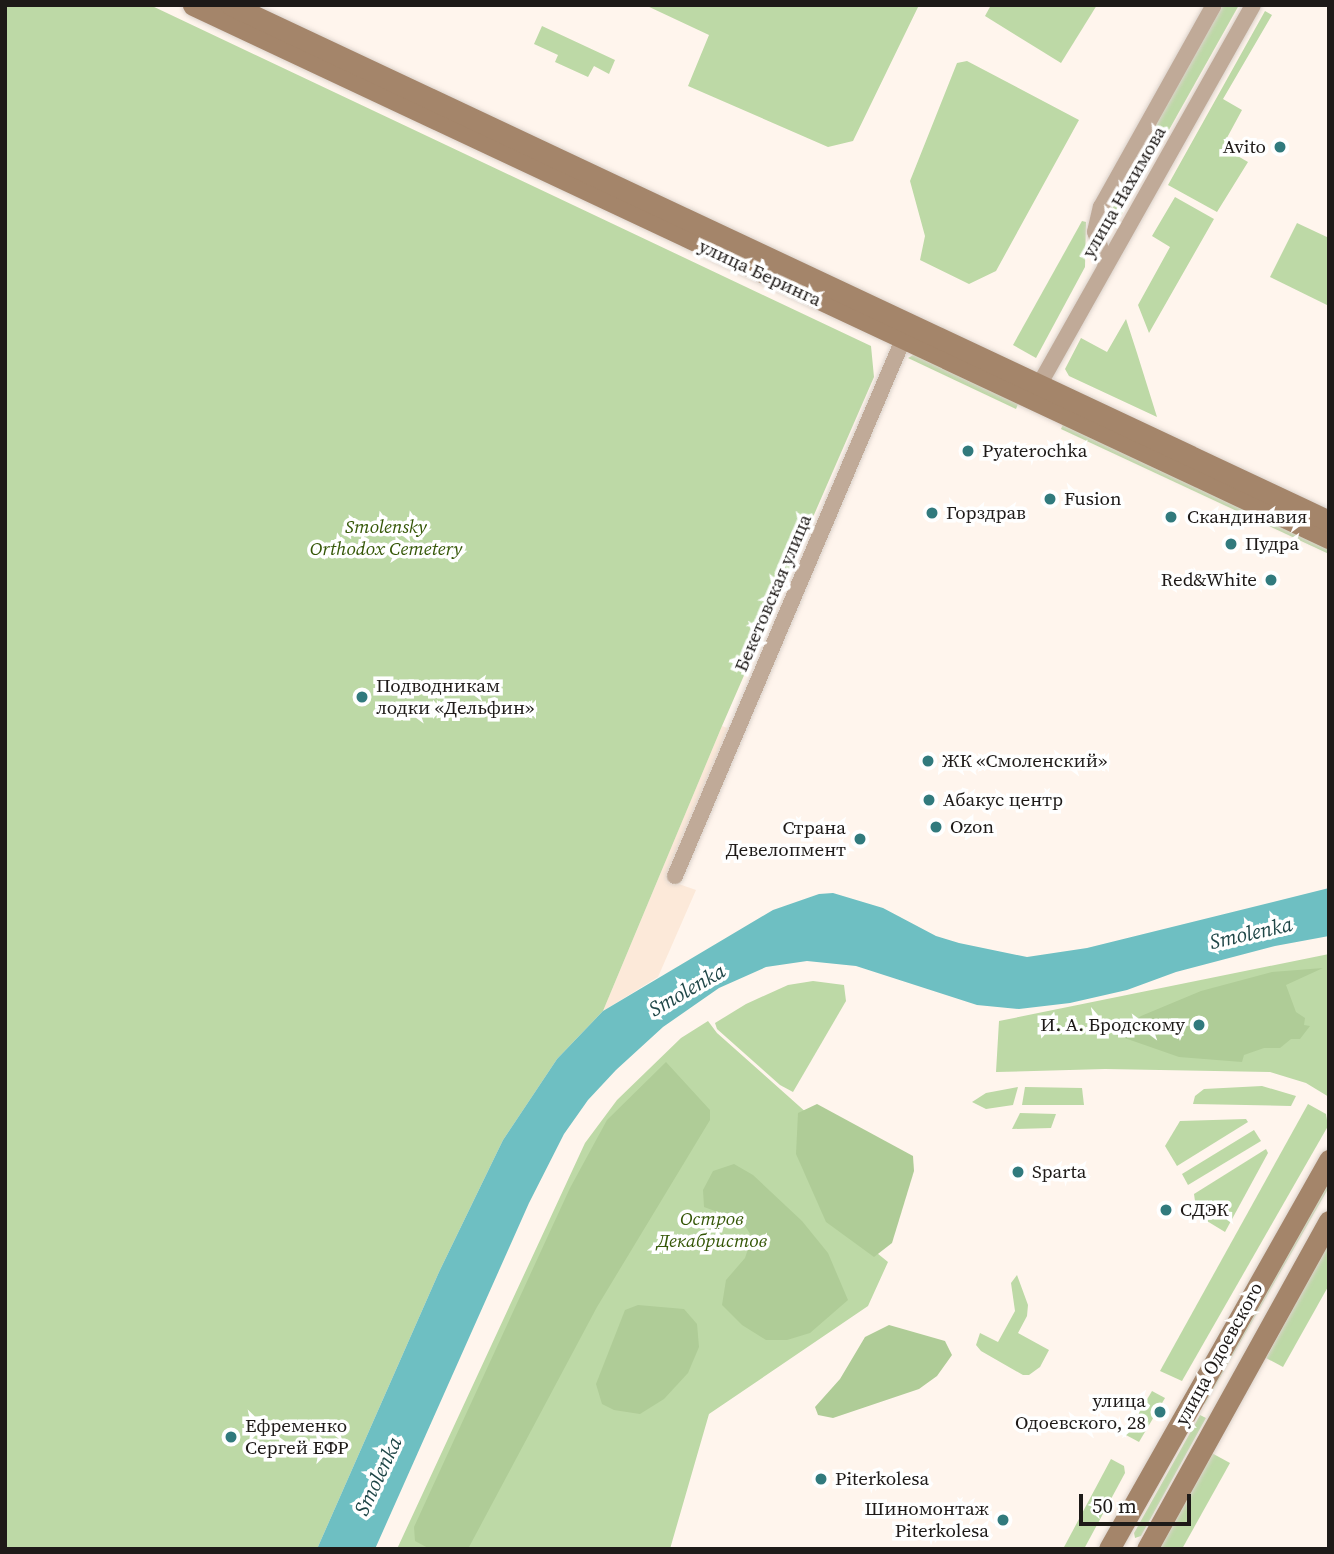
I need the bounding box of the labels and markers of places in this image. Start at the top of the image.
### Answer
place label: Avito [1223,136,1266,158]
marker: Avito [1272,139,1288,155]
place label: Pyaterochka [982,440,1087,462]
marker: Pyaterochka [960,443,976,459]
place label: Fusion [1064,488,1122,510]
marker: Fusion [1042,491,1058,507]
place label: Горздрав [946,502,1026,524]
marker: Горздрав [924,505,940,521]
place label: Скандинавия [1187,506,1307,528]
marker: Скандинавия [1161,507,1181,527]
place label: Пудра [1245,533,1299,555]
marker: Пудра [1223,536,1239,552]
place label: Red&White [1161,569,1257,591]
marker: Red&White [1263,572,1279,588]
place label: Подводникам лодки «Дельфин» [376,675,534,719]
marker: Подводникам лодки «Дельфин» [354,689,370,705]
place label: ЖК «Смоленский» [942,750,1107,772]
marker: ЖК «Смоленский» [920,753,936,769]
place label: Абакус центр [943,789,1063,811]
marker: Абакус центр [921,792,937,808]
place label: Ozon [950,816,994,838]
place label: Страна Девелопмент [726,817,846,861]
marker: Ozon [928,819,944,835]
marker: Страна Девелопмент [852,831,868,847]
place label: И. А. Бродскому [1040,1014,1185,1036]
marker: И. А. Бродскому [1191,1017,1207,1033]
place label: Sparta [1032,1161,1086,1183]
marker: Sparta [1010,1164,1026,1180]
place label: СДЭК [1180,1199,1229,1221]
marker: СДЭК [1158,1202,1174,1218]
place label: улица Одоевского, 28 [1015,1390,1146,1434]
marker: улица Одоевского, 28 [1152,1404,1168,1420]
place label: Ефременко Сергей ЕФР [245,1415,348,1459]
marker: Ефременко Сергей ЕФР [223,1429,239,1445]
place label: Piterkolesa [835,1468,929,1490]
marker: Piterkolesa [813,1471,829,1487]
place label: Шиномонтаж Piterkolesa [864,1498,989,1542]
marker: Шиномонтаж Piterkolesa [995,1512,1011,1528]

